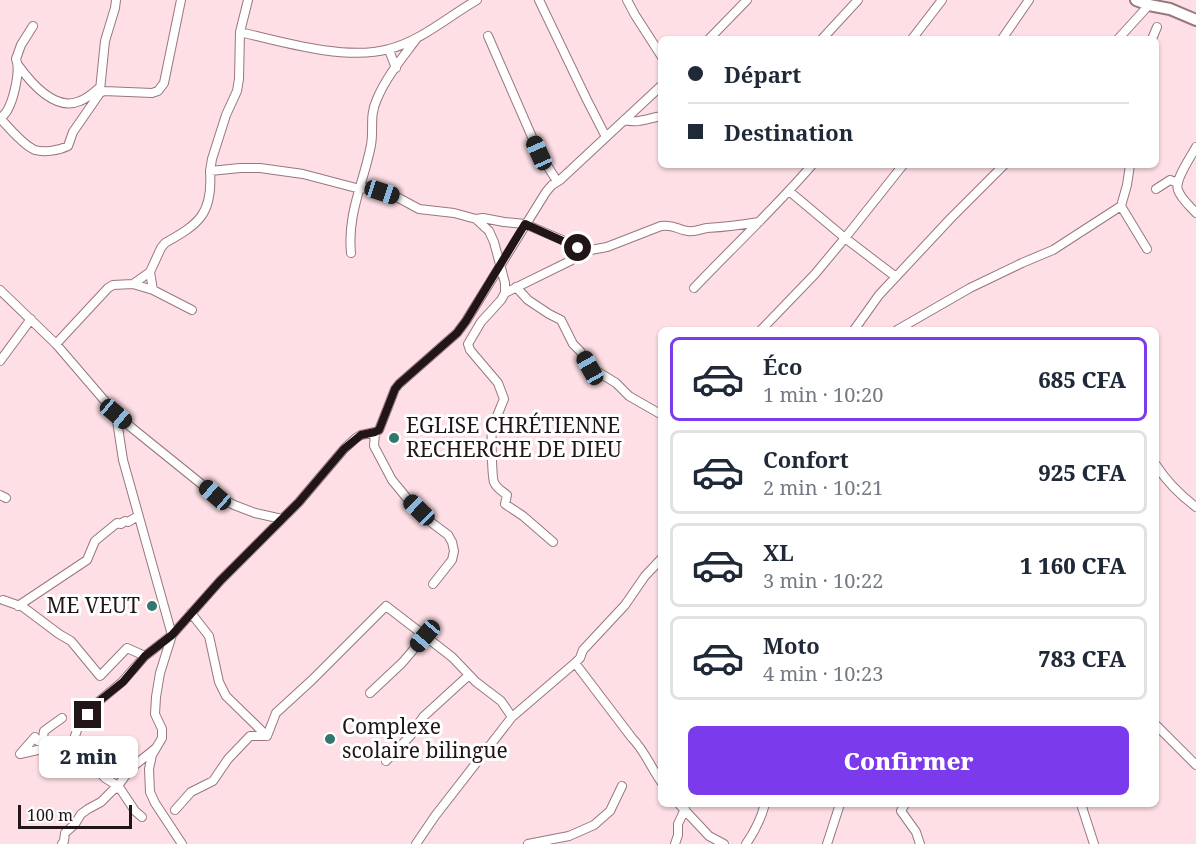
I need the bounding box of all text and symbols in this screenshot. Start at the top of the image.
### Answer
text: Départ [724,59,801,89]
text: Destination [724,117,853,147]
car [523,133,555,173]
car [362,178,402,206]
route start [564,234,591,261]
car [573,348,607,388]
text: Éco [763,351,802,381]
icon: car [691,352,745,406]
text: 685 CFA [1038,364,1126,394]
text: 1 min · 10:20 [763,381,883,408]
car [96,396,136,432]
place label: EGLISE CHRÉTIENNE RECHERCHE DE DIEU [406,411,622,463]
marker: EGLISE CHRÉTIENNE RECHERCHE DE DIEU [387,431,401,445]
text: Confort [763,444,849,474]
icon: car [691,445,745,499]
text: 925 CFA [1038,457,1126,487]
text: 2 min · 10:21 [763,474,883,501]
car [196,476,234,514]
car [400,491,438,529]
text: XL [763,537,794,567]
icon: car [691,538,745,592]
text: 1 160 CFA [1020,550,1126,580]
text: 3 min · 10:22 [763,567,883,594]
place label: ME VEUT [47,591,140,619]
marker: ME VEUT [145,599,159,613]
car [407,616,443,656]
text: Moto [763,630,820,660]
icon: car [691,631,745,685]
text: 783 CFA [1038,643,1126,673]
text: 4 min · 10:23 [763,660,883,687]
route end [74,701,101,728]
place label: Complexe scolaire bilingue [342,712,508,764]
button: Confirmer [688,726,1129,795]
marker: Complexe scolaire bilingue [323,732,337,746]
callout: 2 min [38,736,138,778]
text: 2 min [60,743,117,770]
scale bar [18,802,132,830]
text: 100 m [27,804,73,826]

